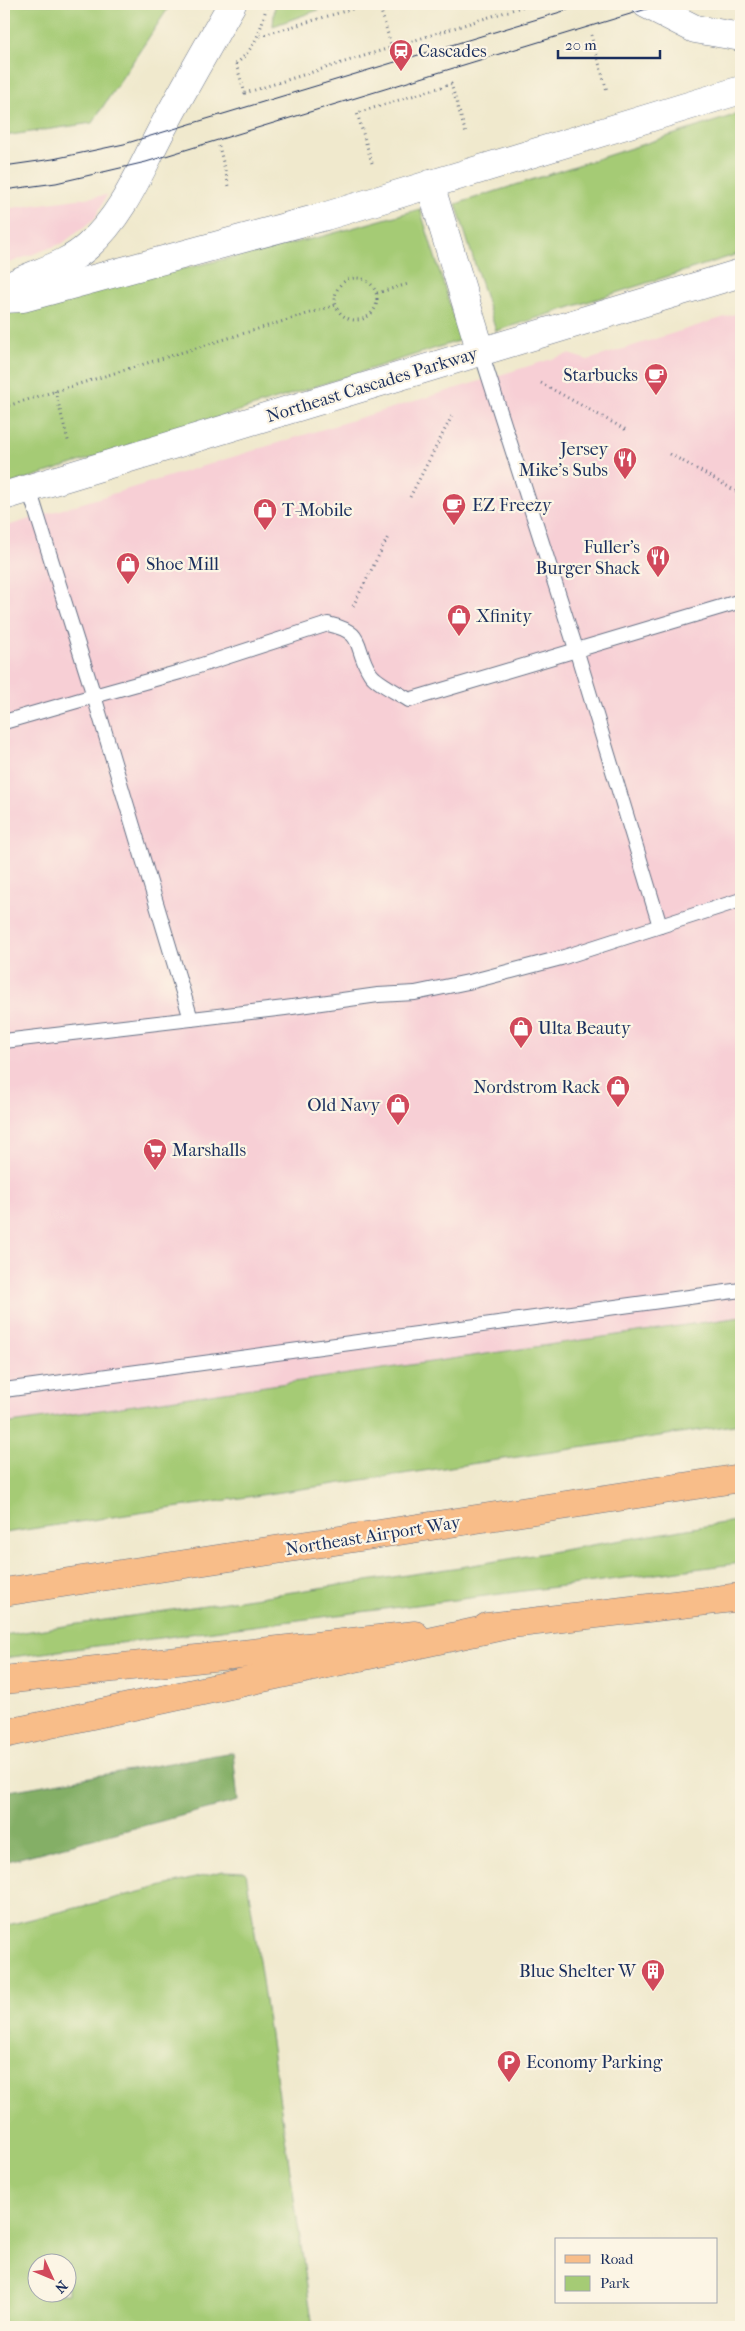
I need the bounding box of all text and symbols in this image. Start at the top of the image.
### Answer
scale bar [558,28,660,60]
text: 20 m [565,36,597,54]
station icon: Cascades [388,38,414,72]
place label: Cascades [418,41,487,62]
street label: Northeast Cascades Parkway [264,342,482,427]
cafe icon: Starbucks [643,362,669,396]
place label: Starbucks [563,365,638,386]
place label: Jersey Mike's Subs [519,439,609,481]
restaurant icon: Jersey Mike's Subs [612,446,638,480]
cafe icon: EZ Freezy [441,492,467,526]
place label: EZ Freezy [472,495,553,516]
shop icon: T-Mobile [252,497,278,531]
place label: T-Mobile [282,500,353,521]
place label: Fuller’s Burger Shack [536,537,641,579]
restaurant icon: Fuller’s Burger Shack [645,544,671,578]
shop icon: Shoe Mill [115,551,141,585]
place label: Shoe Mill [146,554,219,575]
shop icon: Xfinity [446,603,472,637]
place label: Xfinity [476,606,533,627]
shop icon: Ulta Beauty [508,1015,534,1049]
place label: Ulta Beauty [538,1018,632,1039]
shop icon: Nordstrom Rack [605,1074,631,1108]
place label: Nordstrom Rack [473,1077,601,1098]
shop icon: Old Navy [385,1092,411,1126]
place label: Old Navy [307,1095,381,1116]
supermarket icon: Marshalls [142,1137,168,1171]
place label: Marshalls [172,1140,246,1161]
street label: Northeast Airport Way [284,1512,463,1560]
building icon: Blue Shelter W [640,1958,666,1992]
place label: Blue Shelter W [519,1961,637,1982]
parking icon: Economy Parking [496,2049,522,2083]
place label: Economy Parking [526,2052,663,2073]
legend [555,2238,718,2304]
text: Road [600,2250,634,2268]
north arrow [28,2254,78,2304]
text: Park [600,2274,630,2292]
text: N [51,2277,71,2297]

